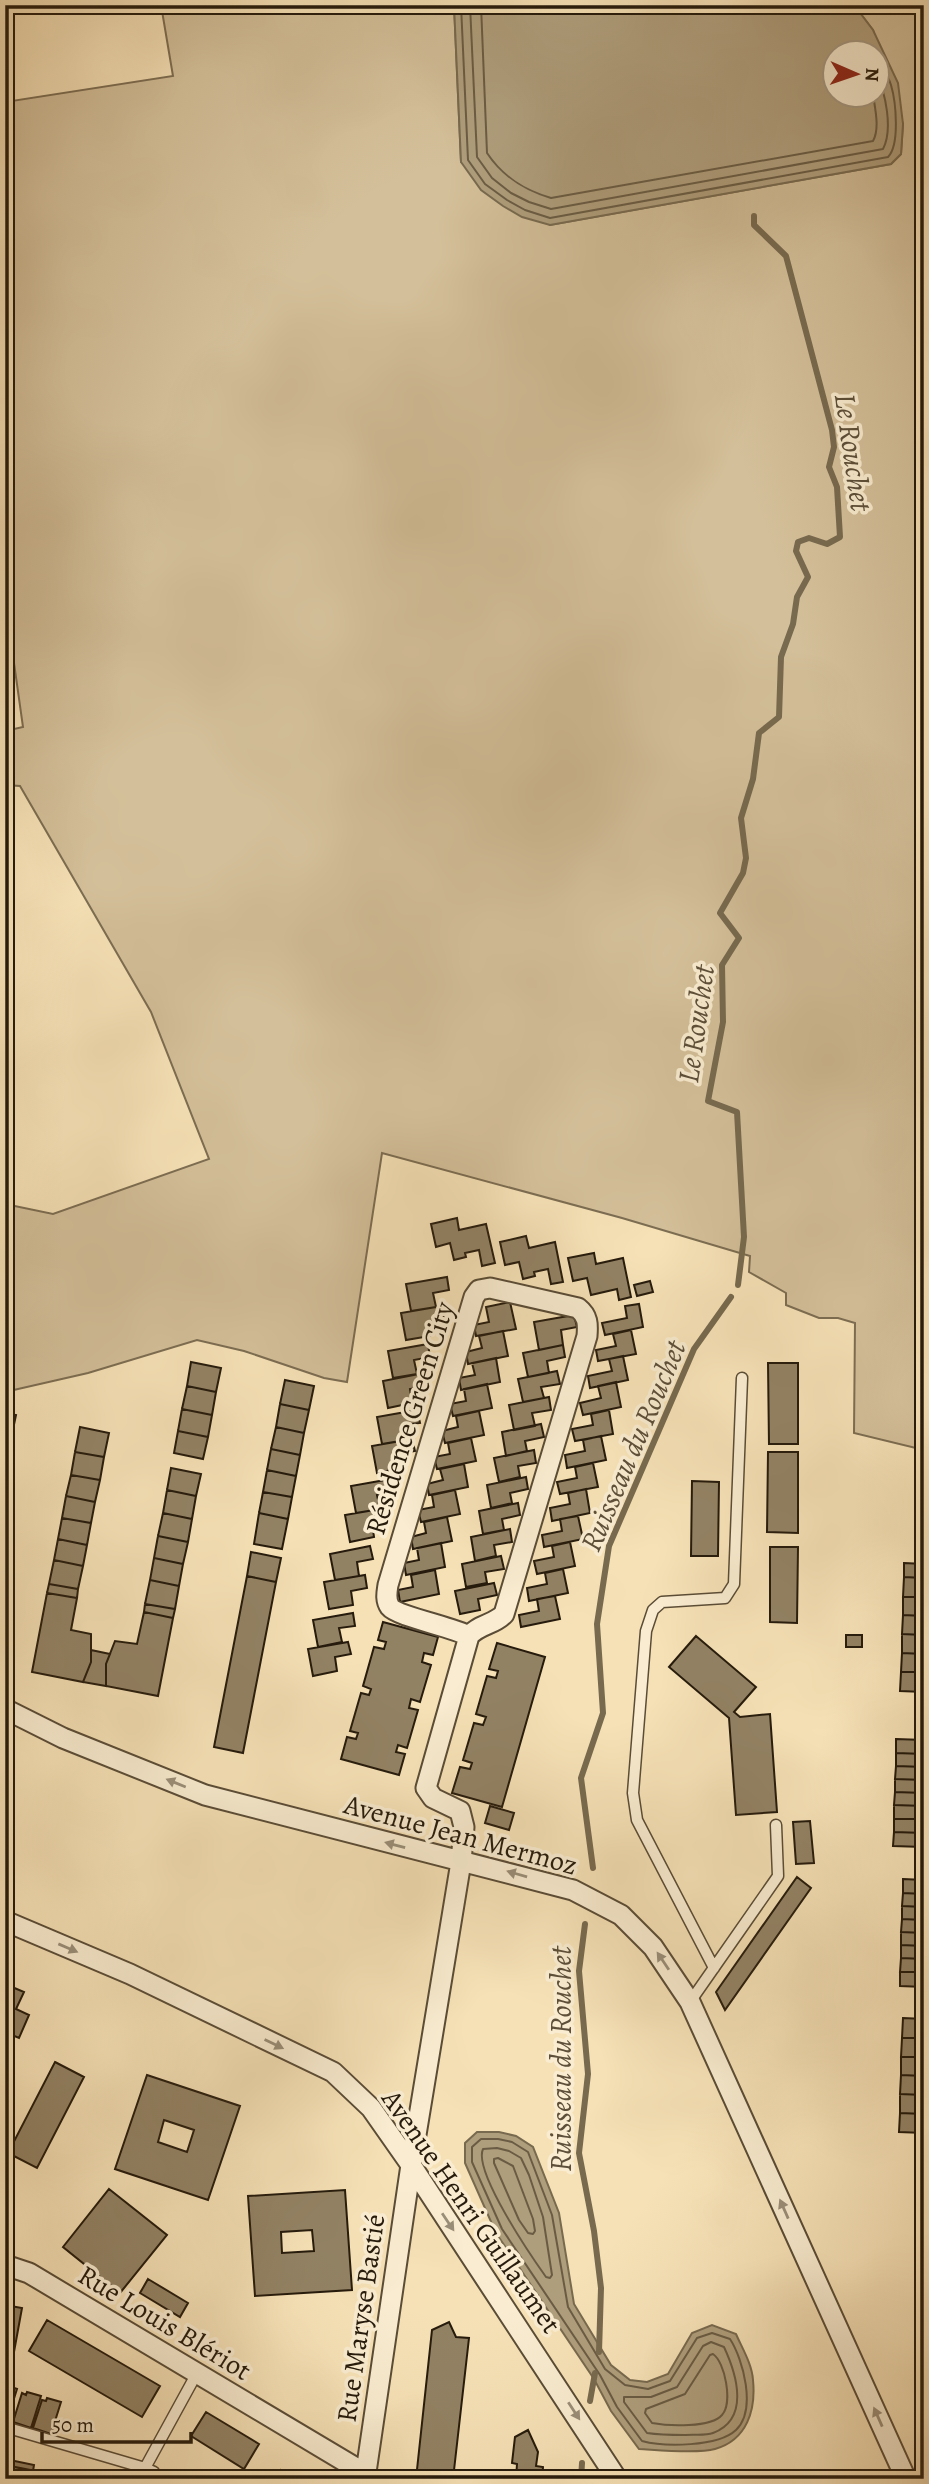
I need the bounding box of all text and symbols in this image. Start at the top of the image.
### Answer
north arrow [820,38,890,108]
text: N [859,67,885,82]
water label: Le Rouchet [825,391,881,515]
water label: Le Rouchet [668,961,724,1085]
street label: Résidence Green City [356,1297,464,1539]
water label: Ruisseau du Rouchet [571,1333,696,1558]
one-way arrow [165,1777,186,1788]
street label: Avenue Jean Mermoz [339,1785,582,1884]
one-way arrow [383,1839,405,1850]
one-way arrow [506,1869,527,1879]
one-way arrow [58,1942,79,1953]
water label: Ruisseau du Rouchet [541,1945,581,2172]
one-way arrow [656,1952,669,1971]
one-way arrow [264,2038,284,2050]
street label: Avenue Henri Guillaumet [372,2081,570,2341]
one-way arrow [778,2199,790,2219]
street label: Rue Maryse Bastié [328,2212,394,2425]
one-way arrow [441,2213,455,2231]
street label: Rue Louis Blériot [71,2256,258,2389]
scale bar [42,2400,191,2444]
one-way arrow [567,2402,580,2421]
one-way arrow [872,2406,883,2427]
text: 50 m [52,2411,94,2439]

